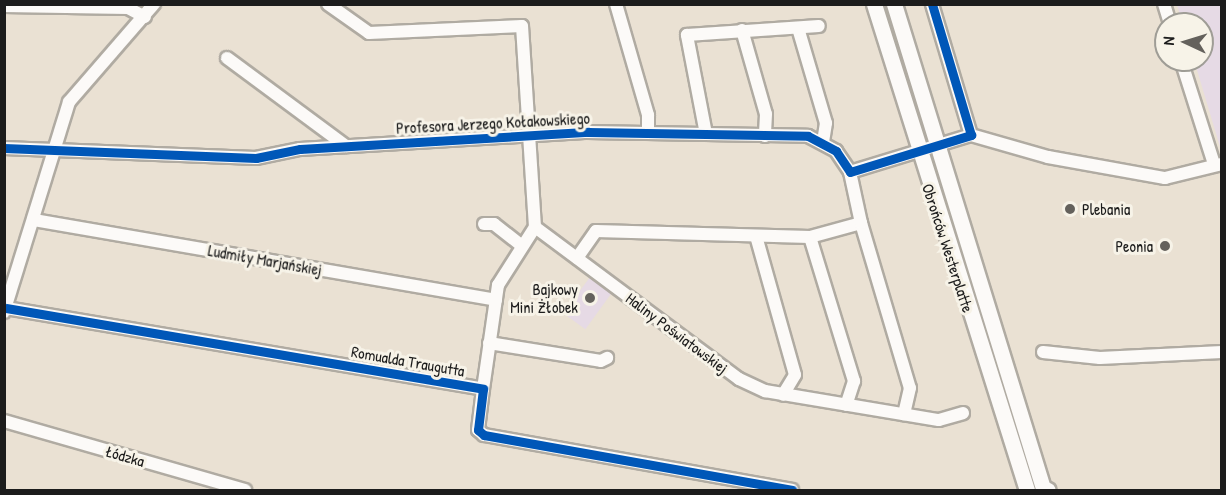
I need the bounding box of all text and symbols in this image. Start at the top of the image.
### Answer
north arrow [1154,12,1214,72]
text: N [1157,36,1179,46]
street label: Profesora Jerzego Kołakowskiego [396,108,590,138]
street label: Obrońców Westerplatte [918,181,978,315]
place label: Plebania [1082,199,1130,219]
marker: Plebania [1063,202,1077,216]
place label: Peonia [1115,236,1153,256]
marker: Peonia [1158,239,1172,253]
street label: Ludmiły Marjańskiej [207,241,323,279]
place label: Bajkowy Mini Żłobek [510,279,578,317]
street label: Haliny Poświatowskiej [622,288,732,378]
marker: Bajkowy Mini Żłobek [583,291,597,305]
street label: Romualda Traugutta [350,342,466,380]
street label: Łódzka [103,441,147,471]

